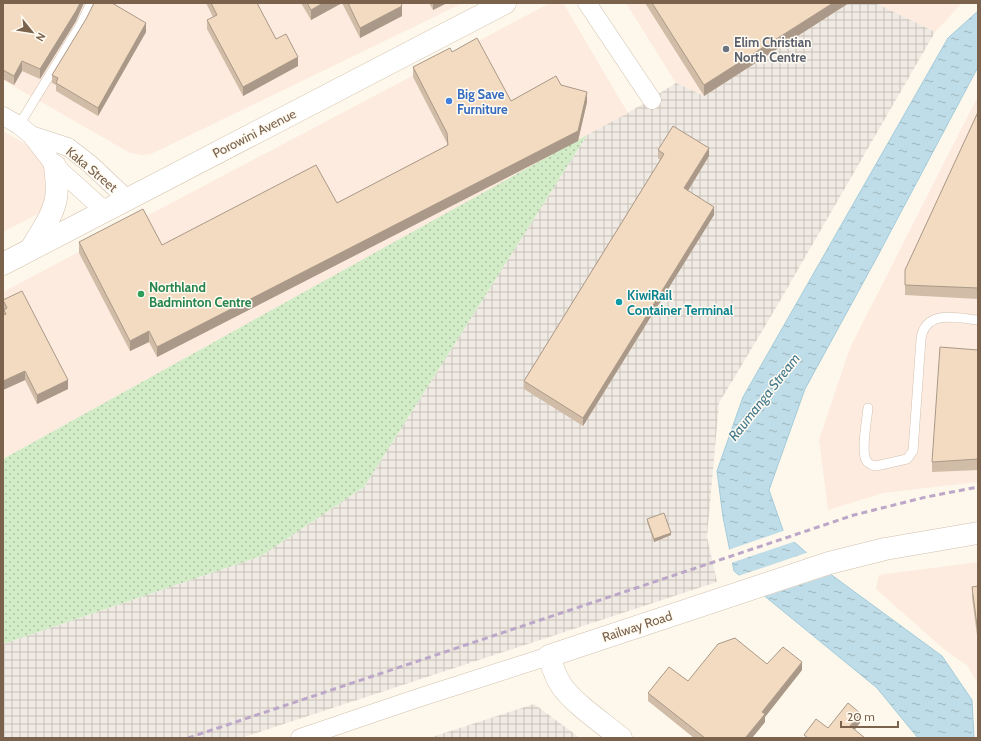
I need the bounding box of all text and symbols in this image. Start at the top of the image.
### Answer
north arrow [12,12,52,52]
text: N [33,30,49,44]
place label: Elim Christian North Centre [734,34,811,65]
marker: Elim Christian North Centre [721,44,731,54]
place label: Big Save Furniture [457,86,508,117]
marker: Big Save Furniture [444,96,454,106]
street label: Porowini Avenue [209,105,299,161]
street label: Kaka Street [63,143,121,195]
place label: Northland Badminton Centre [149,279,252,310]
place label: KiwiRail Container Terminal [627,287,734,318]
marker: Northland Badminton Centre [136,289,146,299]
marker: KiwiRail Container Terminal [614,297,624,307]
water label: Raumanga Stream [724,350,804,444]
street label: Railway Road [600,607,674,645]
scale bar [841,703,898,729]
text: 20 m [847,709,875,724]

